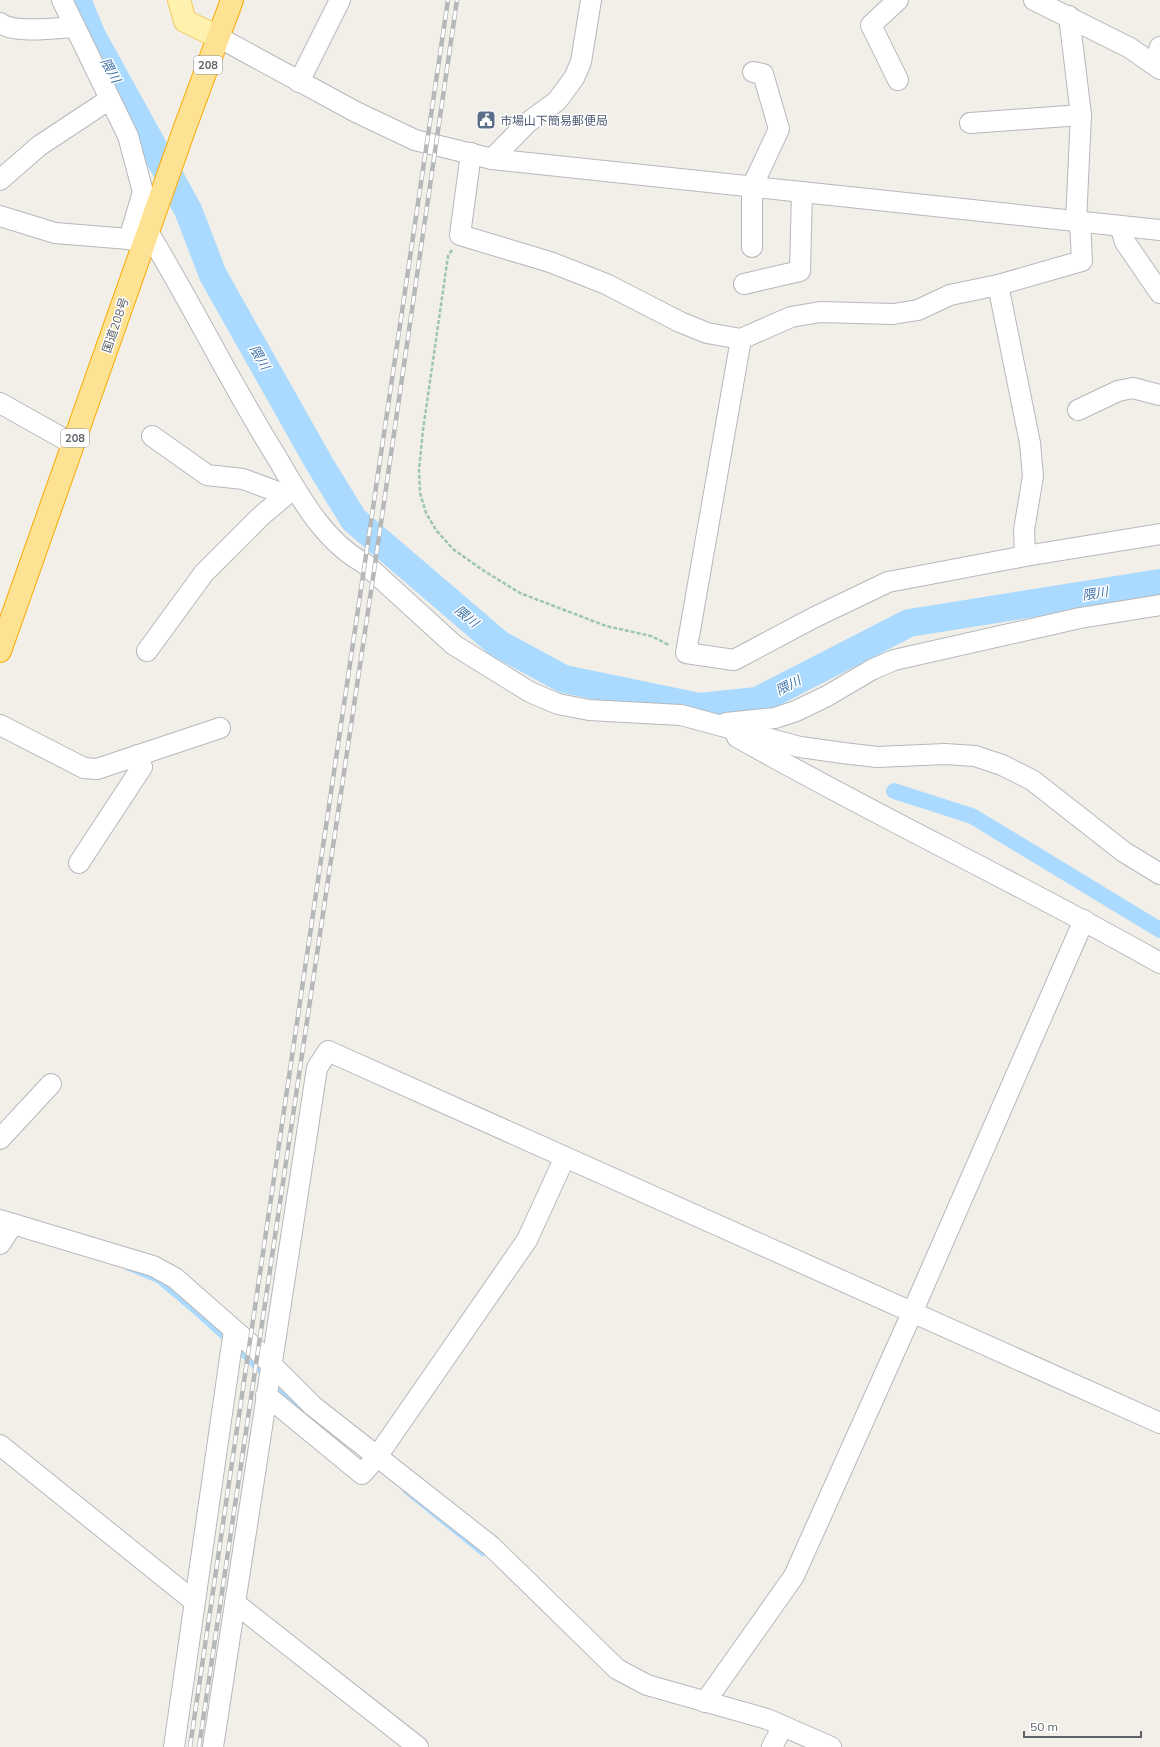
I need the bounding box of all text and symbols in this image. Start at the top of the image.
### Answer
water label: 隈川 [98,55,125,87]
road number: 208 [194,56,222,74]
public building icon: 市場山下簡易郵便局 [475,109,497,131]
place label: 市場山下簡易郵便局 [500,113,608,128]
street label: 国道208号 [99,295,131,355]
water label: 隈川 [247,342,274,374]
road number: 208 [61,429,89,447]
water label: 隈川 [1081,583,1111,603]
water label: 隈川 [452,602,484,632]
water label: 隈川 [773,671,805,698]
scale bar [1024,1713,1141,1739]
text: 50 m [1030,1719,1058,1734]

